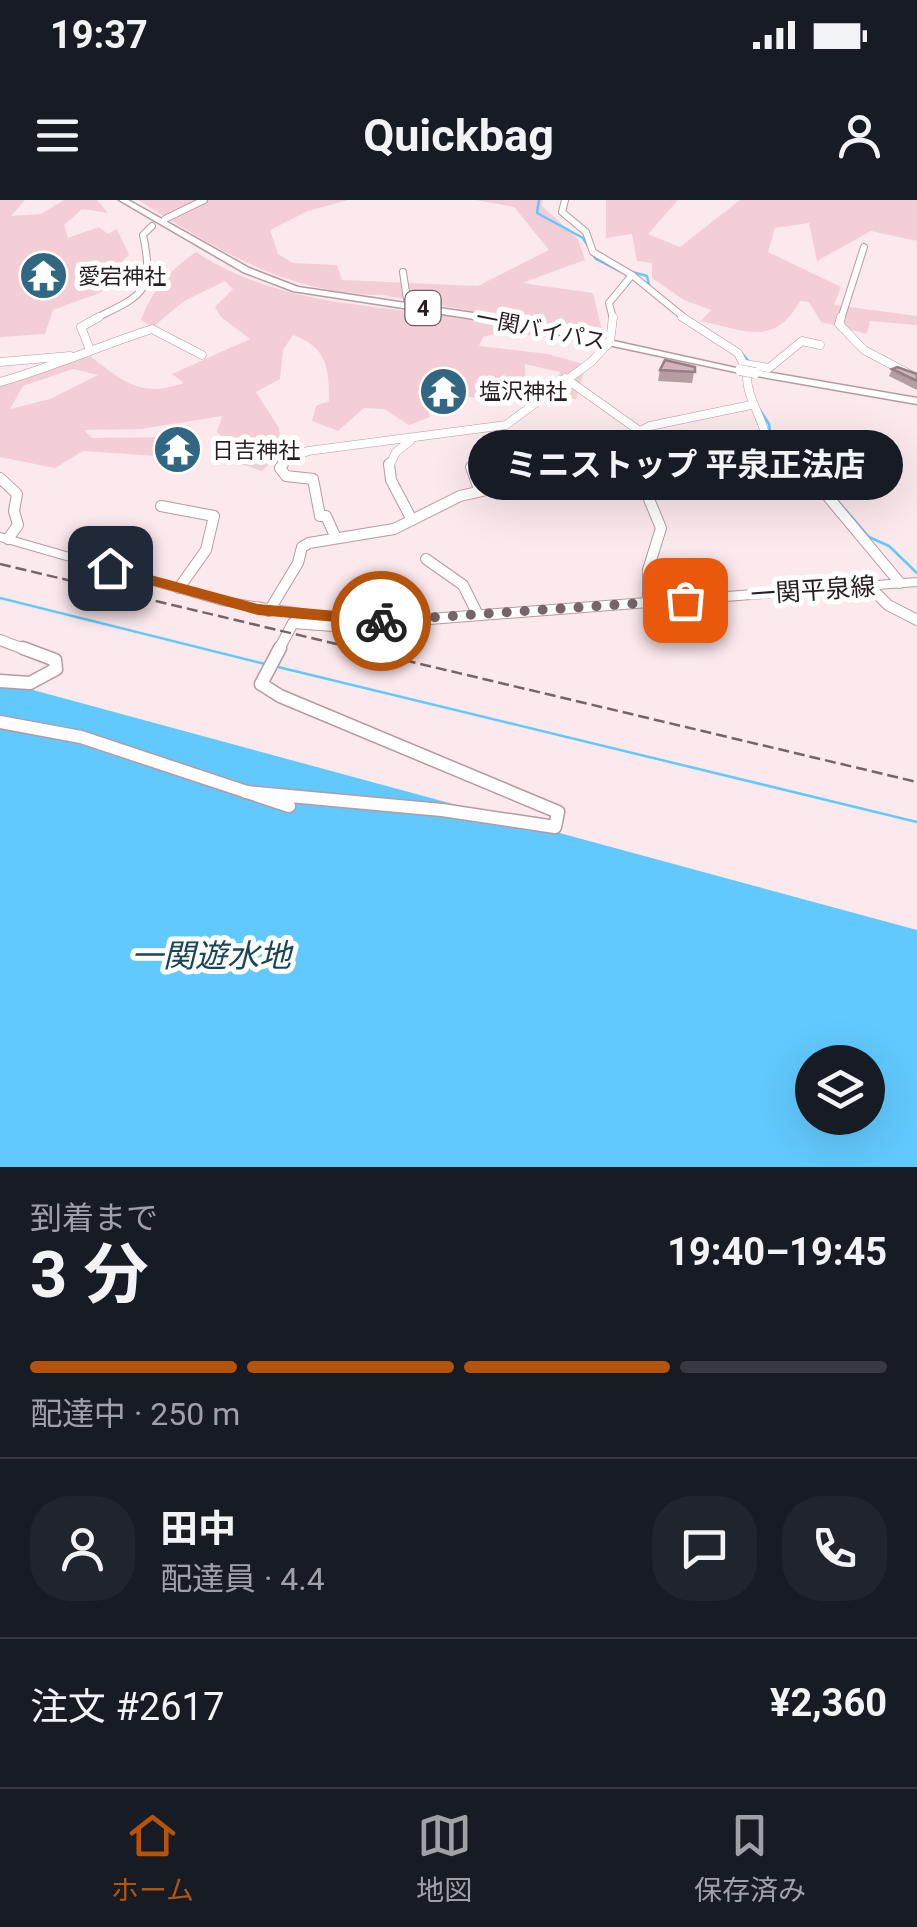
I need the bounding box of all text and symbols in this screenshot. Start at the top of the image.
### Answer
text: 19:37 [50,13,148,57]
icon: menu [30,108,85,163]
icon: person [832,108,887,163]
text: Quickbag [363,109,554,162]
temple icon: 愛宕神社 [17,250,69,302]
place label: 愛宕神社 [78,264,166,289]
road number: 4 [406,291,440,325]
street label: 一関バイパス [474,305,608,354]
temple icon: 塩沢神社 [418,365,470,417]
place label: 塩沢神社 [479,379,567,404]
temple icon: 日吉神社 [151,424,203,476]
callout: ミニストップ 平泉正法店 [468,430,902,500]
place label: 日吉神社 [212,438,300,463]
text: ミニストップ 平泉正法店 [506,446,865,484]
pin [68,526,153,611]
icon: home [83,541,138,596]
pin [643,558,728,643]
courier [331,571,431,671]
street label: 一関平泉線 [750,572,876,609]
icon: bag [658,573,713,628]
icon: bike [354,594,409,649]
water label: 一関遊水地 [131,937,294,975]
map controls [795,1045,885,1135]
button: layers [795,1045,885,1135]
text: 到着まで [30,1199,158,1237]
text: 19:40–19:45 [667,1230,887,1274]
text: 3 分 [30,1237,148,1313]
text: 配達中 · 250 m [30,1395,240,1433]
button: person [30,1496,135,1601]
button: chat [652,1496,757,1601]
button: phone [782,1496,887,1601]
text: 田中 [160,1507,236,1551]
text: 配達員 · 4.4 [160,1560,325,1598]
text: ¥2,360 [770,1681,887,1725]
text: 注文 #2617 [30,1685,224,1729]
tab: ホーム [111,1808,194,1908]
tab: 地図 [416,1808,472,1908]
tab: 保存済み [694,1808,806,1908]

